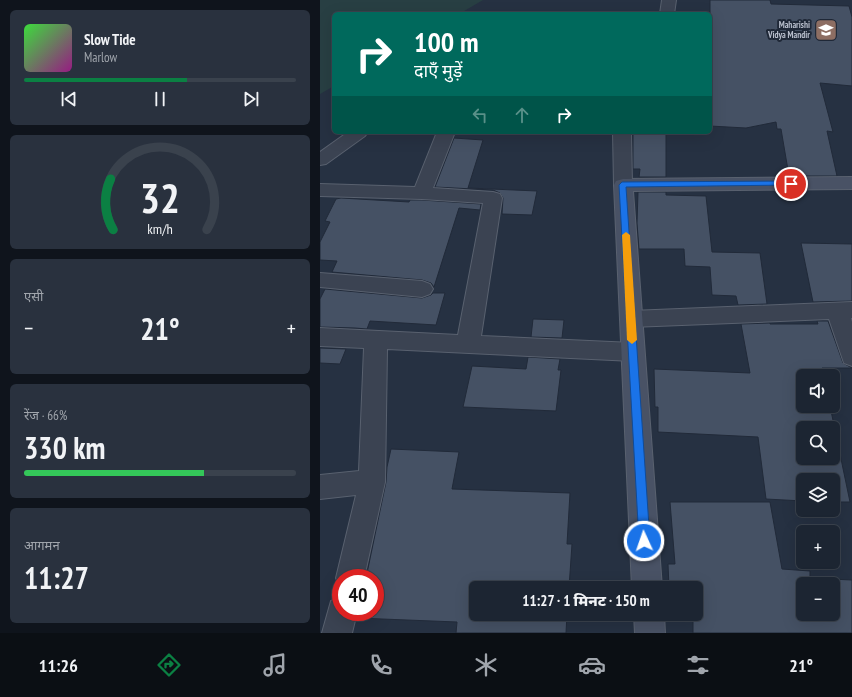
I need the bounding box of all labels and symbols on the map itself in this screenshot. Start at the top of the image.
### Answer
school or university icon: Maharishi Vidya Mandir [813,17,839,43]
place label: Maharishi Vidya Mandir [767,19,810,40]
pin [774,167,808,201]
position arrow [623,520,665,562]
speed limit sign: 40 [332,569,384,621]

